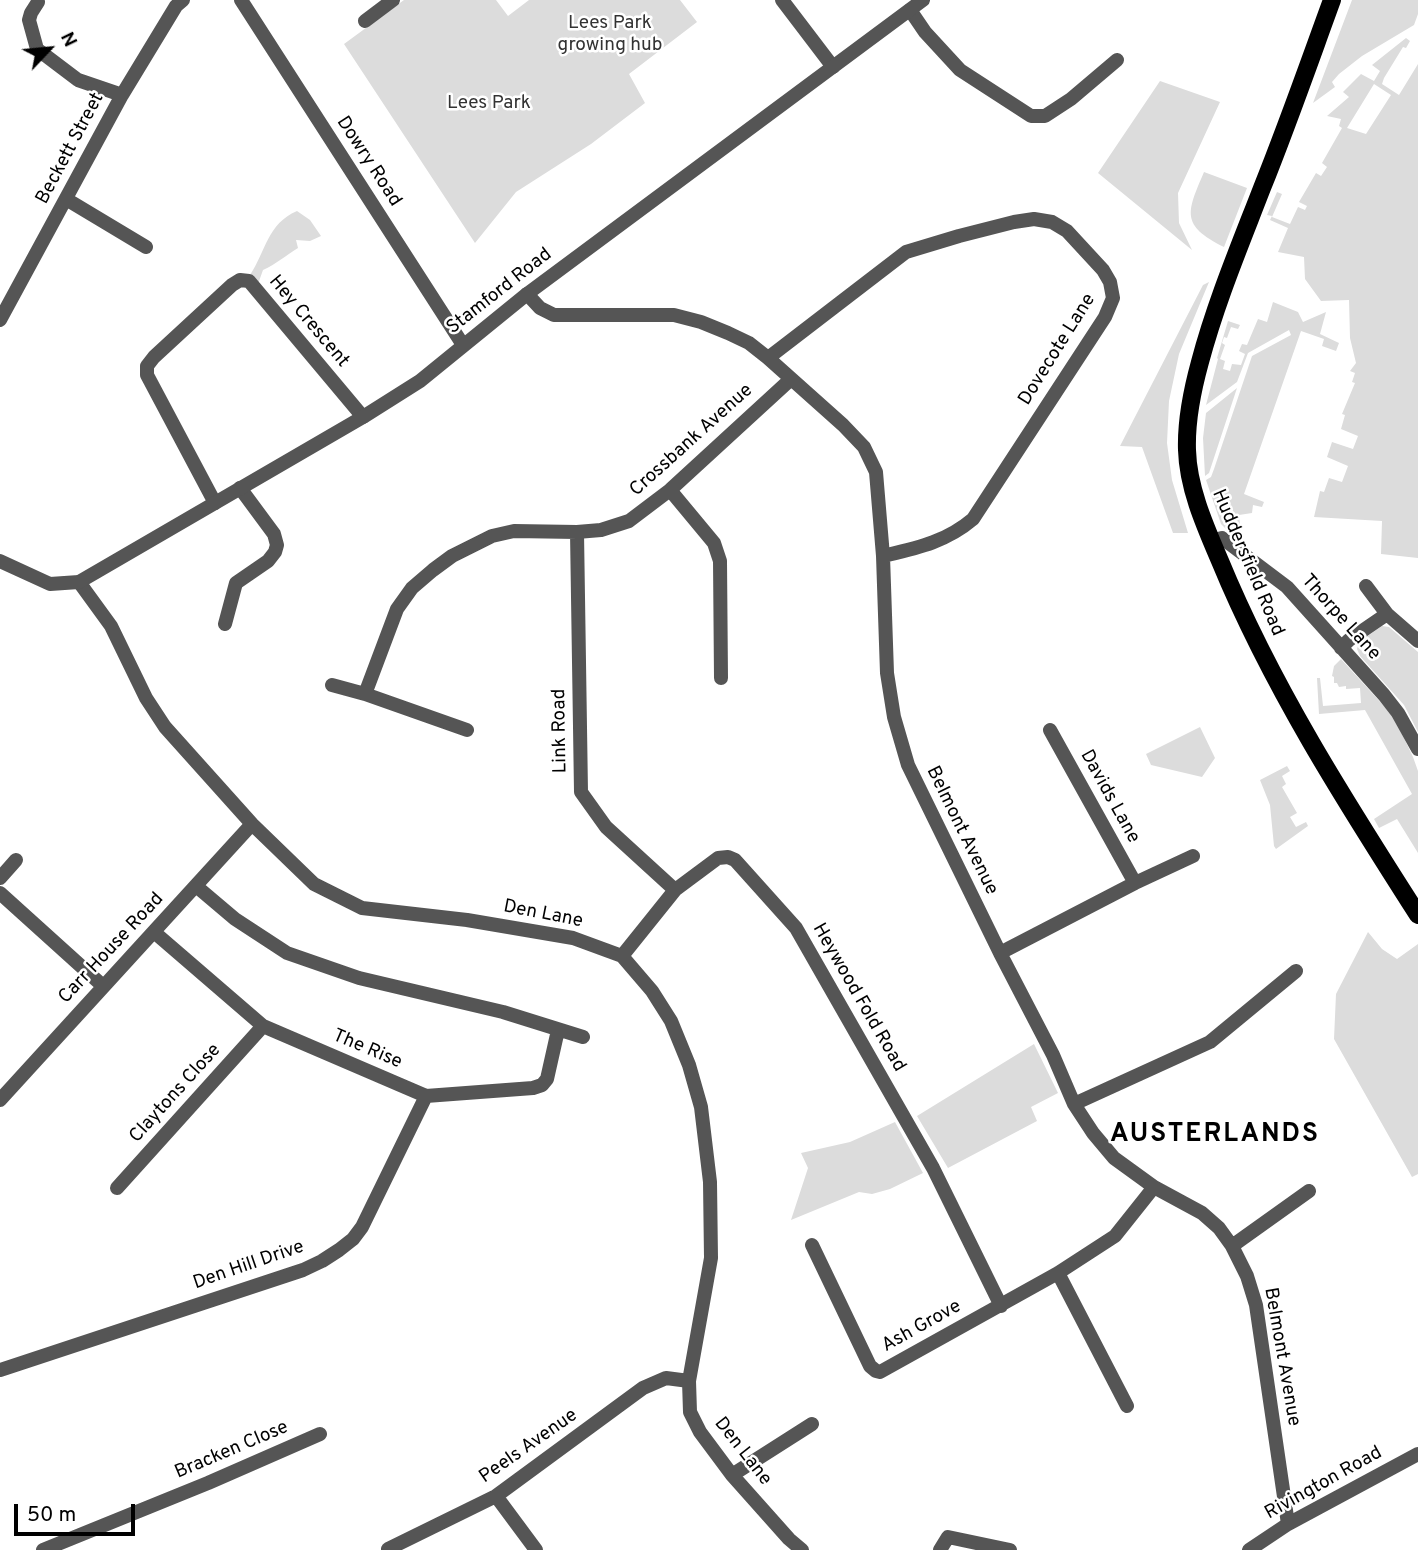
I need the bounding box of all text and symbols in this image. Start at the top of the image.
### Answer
park label: Lees Park growing hub [558,13,662,57]
north arrow [14,14,84,84]
text: N [54,28,82,51]
street label: Beckett Street [32,89,110,209]
park label: Lees Park [447,93,531,115]
street label: Dowry Road [330,113,406,211]
street label: Stamford Road [443,244,557,340]
street label: Hey Crescent [263,271,353,373]
street label: Dovecote Lane [1015,290,1101,410]
street label: Crossbank Avenue [626,380,758,502]
street label: Huddersfield Road [1206,486,1288,640]
street label: Thorpe Lane [1296,570,1384,666]
street label: Link Road [549,688,573,774]
street label: Davids Lane [1074,746,1144,848]
street label: Belmont Avenue [920,763,1002,899]
street label: Carr House Road [55,889,169,1009]
street label: Den Lane [501,896,585,934]
street label: Heywood Fold Road [806,920,910,1076]
street label: The Rise [329,1025,405,1075]
street label: Claytons Close [125,1040,227,1148]
district label: AUSTERLANDS [1111,1120,1319,1152]
street label: Den Hill Drive [190,1236,308,1296]
street label: Belmont Avenue [1258,1286,1304,1428]
street label: Ash Grove [878,1296,966,1358]
street label: Peels Avenue [475,1405,583,1489]
street label: Den Lane [708,1413,776,1491]
street label: Bracken Close [172,1417,292,1485]
street label: Rivington Road [1261,1442,1387,1526]
scale bar [18,1490,138,1534]
text: 50 m [27,1502,76,1529]

